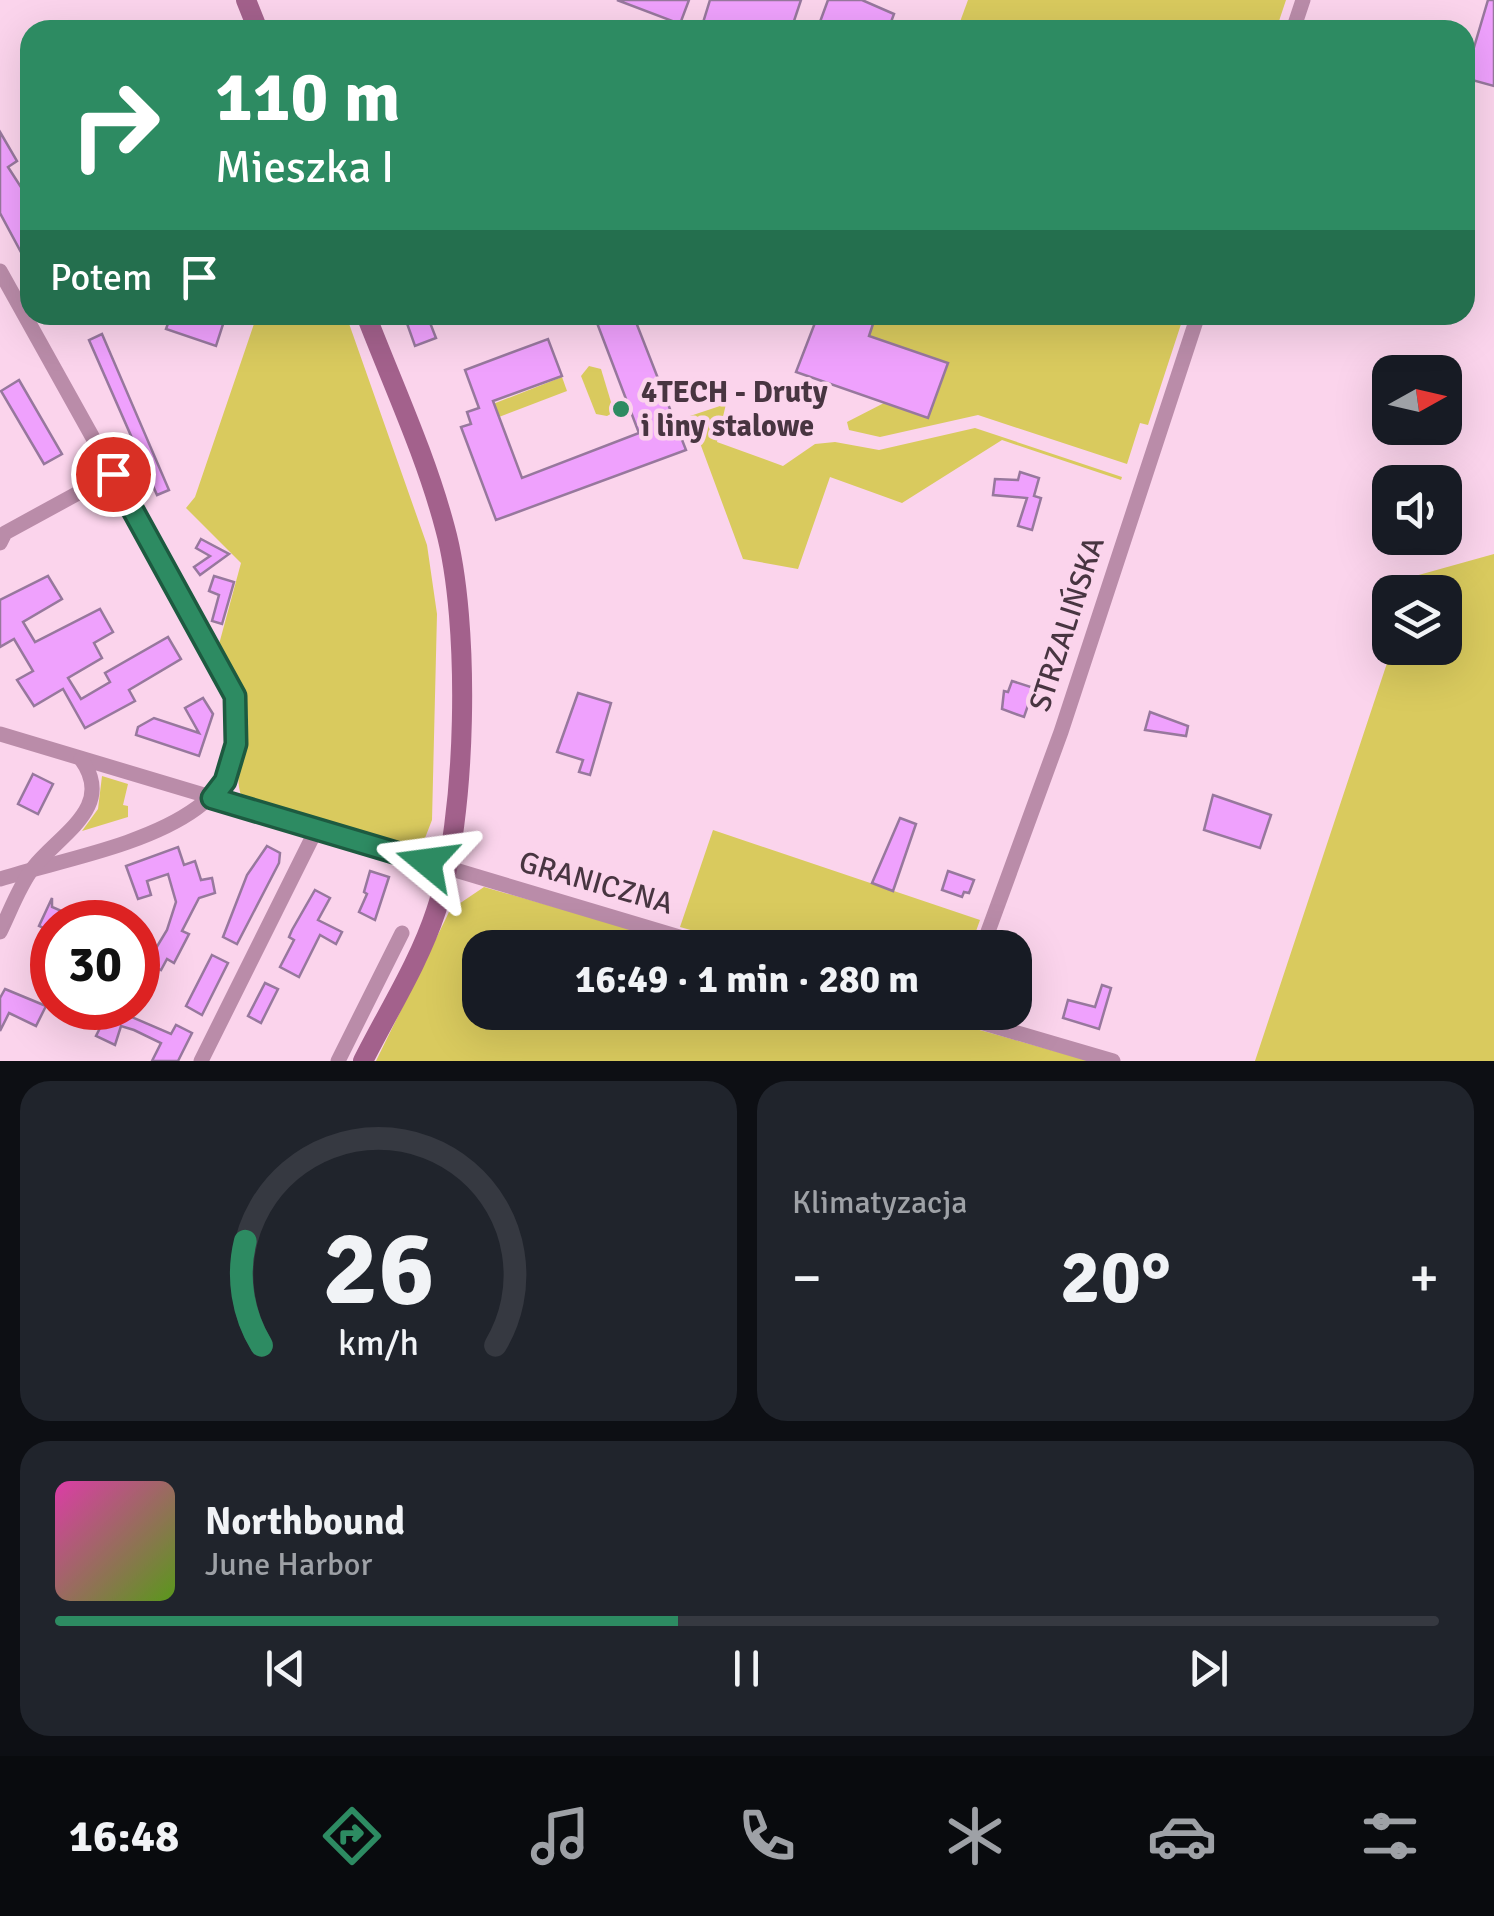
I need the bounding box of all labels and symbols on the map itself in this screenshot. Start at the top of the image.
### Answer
north arrow [1372,355,1462,445]
place label: 4TECH - Druty i liny stalowe [641,374,828,445]
marker: 4TECH - Druty i liny stalowe [610,398,632,420]
pin [71,432,156,517]
street label: STRZALIŃSKA [1021,532,1113,716]
position arrow [375,810,479,914]
street label: GRANICZNA [515,843,677,923]
speed limit sign: 30 [30,900,160,1030]

